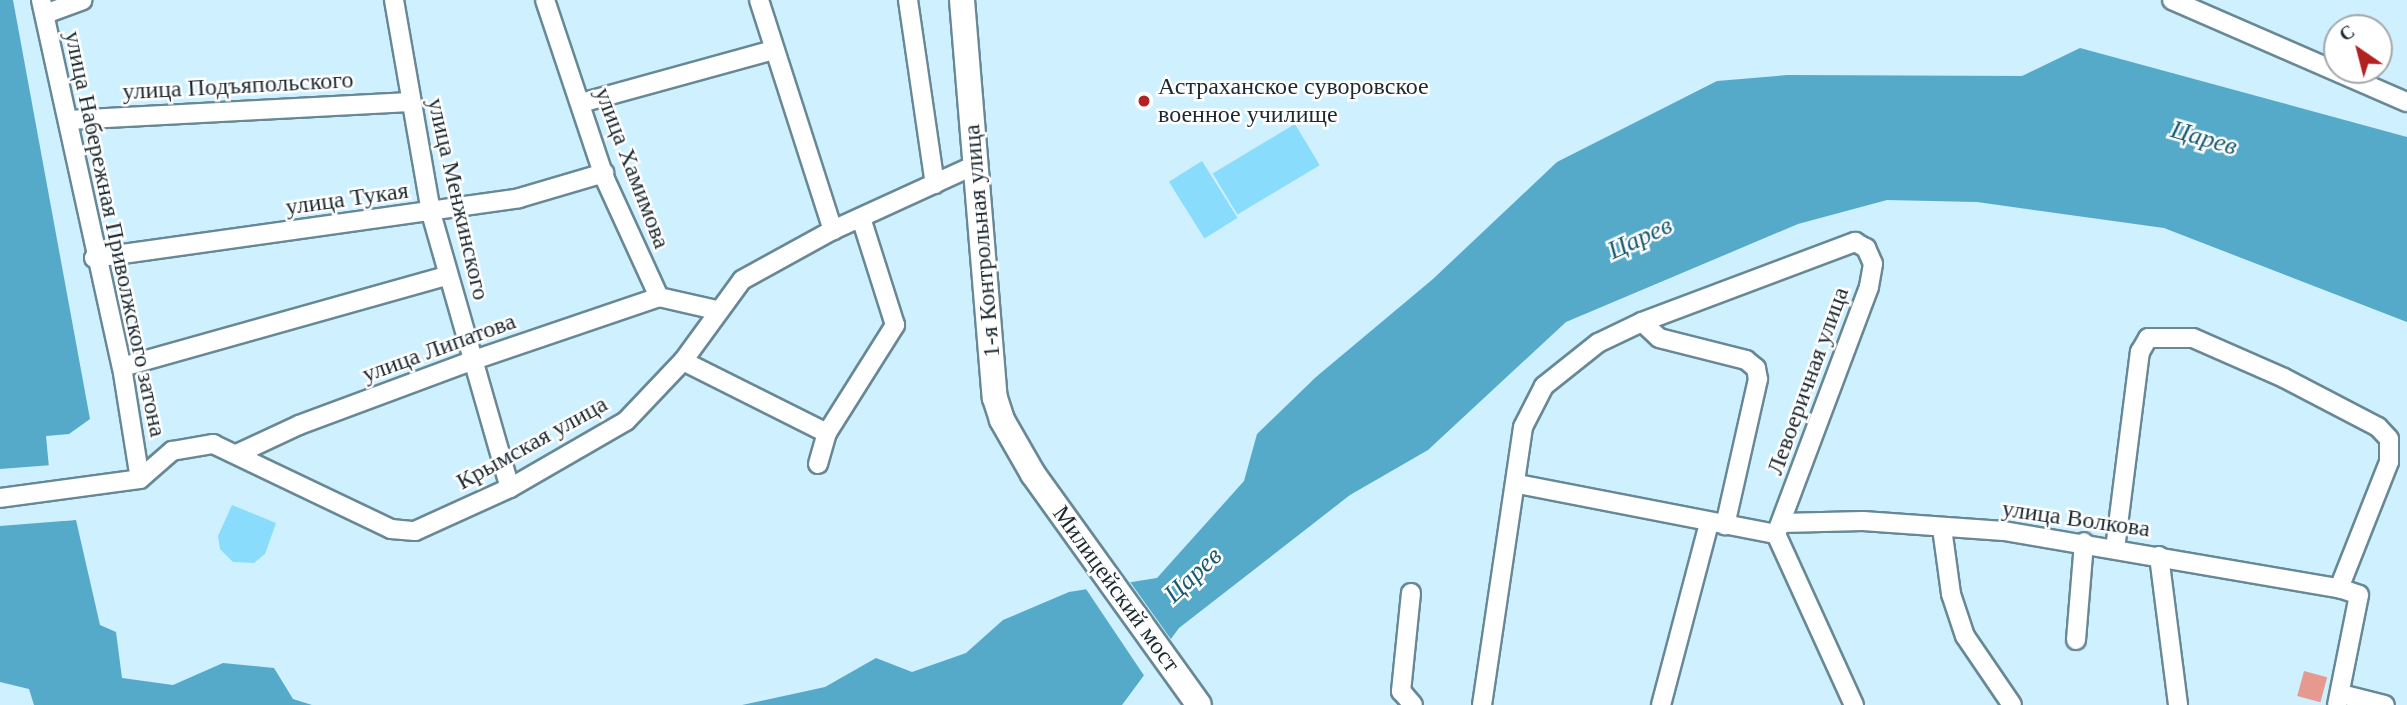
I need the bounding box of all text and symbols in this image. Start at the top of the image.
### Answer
north arrow [2323,14,2393,84]
text: С [2335,20,2358,46]
street label: улица Набережная Приволжского затона [58,28,172,440]
street label: улица Подъяпольского [122,66,354,106]
place label: Астраханское суворовское военное училище [1158,73,1429,129]
street label: улица Хамимова [588,83,676,253]
marker: Астраханское суворовское военное училище [1136,93,1152,109]
street label: улица Менжинского [421,95,495,303]
water label: Царев [2167,114,2241,162]
street label: 1-я Контрольная улица [957,123,1007,359]
street label: улица Тукая [284,176,410,222]
water label: Царев [1603,210,1677,266]
street label: Левоеричная улица [1761,283,1855,479]
street label: улица Липатова [358,307,520,389]
street label: Крымская улица [451,390,613,496]
street label: улица Волкова [2000,494,2152,544]
street label: Милицейский мост [1046,500,1186,678]
water label: Царев [1158,541,1228,609]

